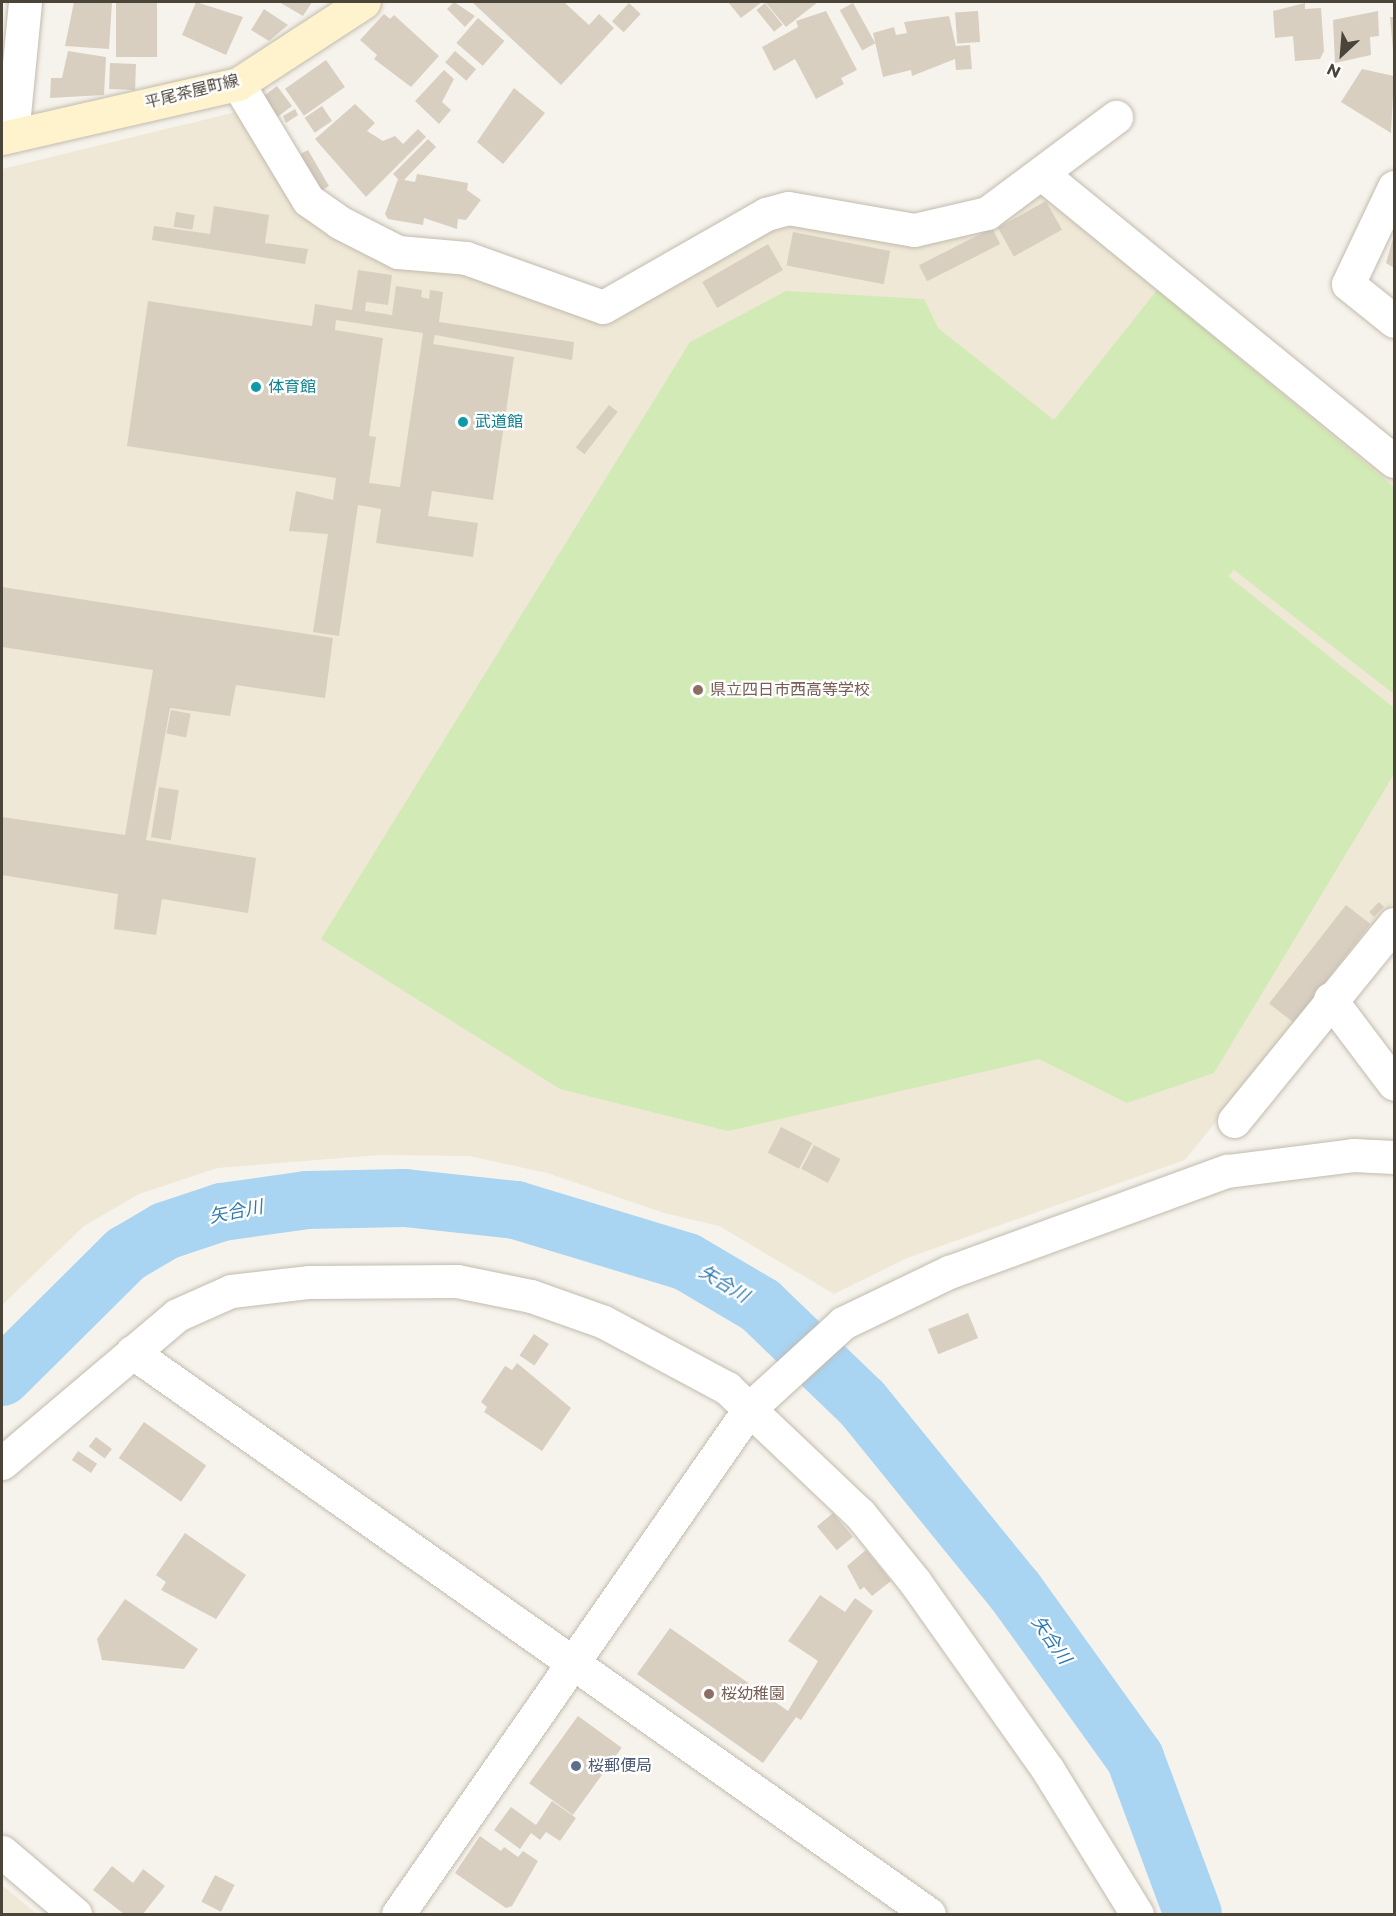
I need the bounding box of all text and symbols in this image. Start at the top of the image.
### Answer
north arrow [1312,24,1372,84]
text: N [1324,59,1344,82]
street label: 平尾茶屋町線 [143,71,241,113]
place label: 体育館 [268,377,316,397]
marker: 体育館 [249,380,263,394]
place label: 武道館 [475,412,523,432]
marker: 武道館 [456,415,470,429]
place label: 県立四日市西高等学校 [710,680,870,700]
marker: 県立四日市西高等学校 [691,683,705,697]
water label: 矢合川 [207,1196,265,1228]
water label: 矢合川 [695,1261,753,1307]
water label: 矢合川 [1027,1612,1075,1668]
place label: 桜幼稚園 [721,1684,785,1704]
marker: 桜幼稚園 [702,1687,716,1701]
place label: 桜郵便局 [588,1756,652,1776]
marker: 桜郵便局 [569,1759,583,1773]

